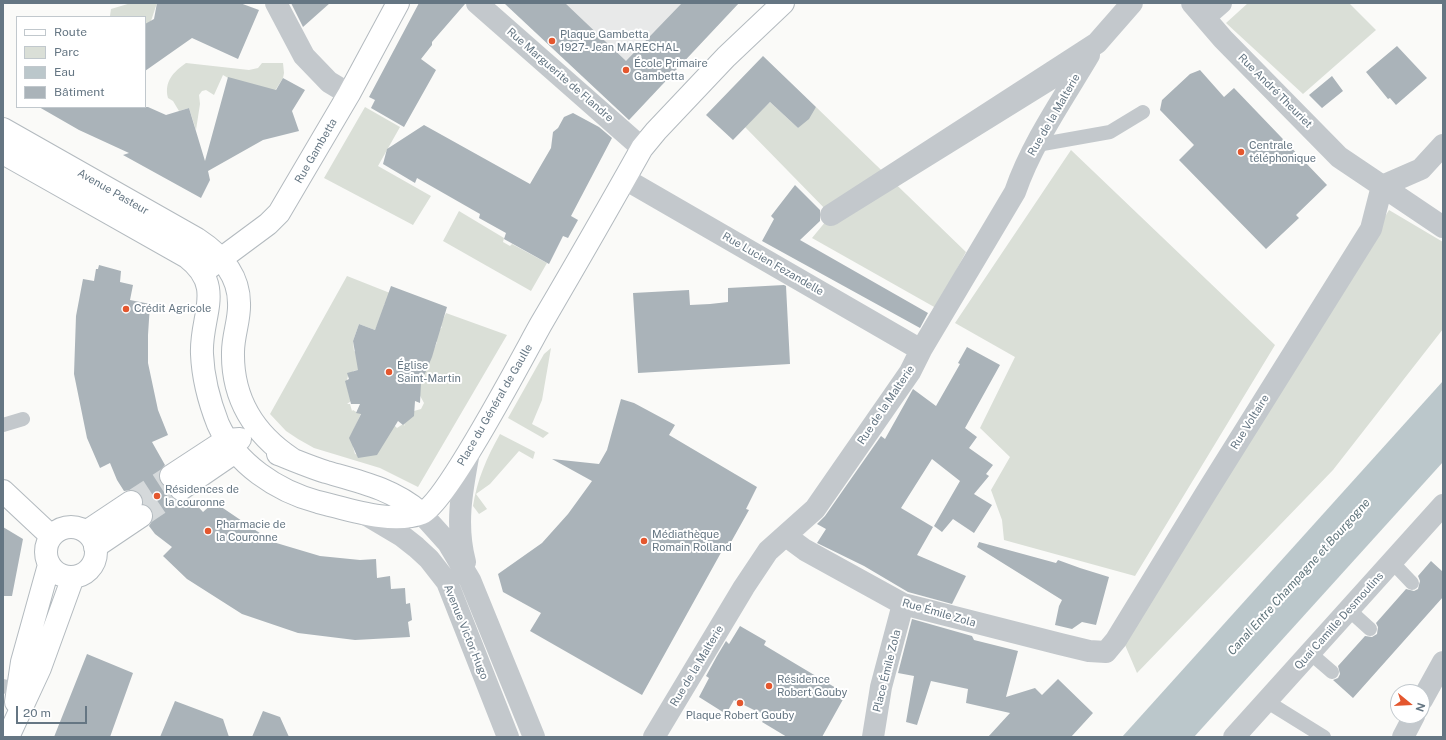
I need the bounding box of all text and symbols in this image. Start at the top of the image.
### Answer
legend [16,16,146,108]
text: Route [54,25,87,39]
street label: Rue Marguerite de Flandre [504,25,616,125]
place label: Plaque Gambetta 1927- Jean MARECHAL [560,28,679,54]
marker: Plaque Gambetta 1927- Jean MARECHAL [547,36,557,46]
text: Parc [54,45,79,59]
street label: Rue André Theuriet [1235,51,1315,131]
place label: École Primaire Gambetta [634,57,708,83]
text: Eau [54,65,75,79]
marker: École Primaire Gambetta [621,65,631,75]
street label: Rue de la Malterie [1025,72,1083,158]
text: Bâtiment [54,85,105,99]
street label: Rue Gambetta [292,116,340,186]
place label: Centrale téléphonique [1249,139,1316,165]
marker: Centrale téléphonique [1236,147,1246,157]
street label: Avenue Pasteur [75,166,151,218]
street label: Rue Lucien Fezandelle [720,230,826,298]
place label: Crédit Agricole [134,302,211,316]
marker: Crédit Agricole [121,304,131,314]
street label: Place du Général de Gaulle [455,342,535,468]
place label: Église Saint-Martin [397,359,461,385]
street label: Rue de la Malterie [855,363,917,447]
marker: Église Saint-Martin [384,367,394,377]
street label: Rue Voltaire [1228,392,1272,452]
place label: Résidences de la couronne [165,483,239,509]
marker: Résidences de la couronne [152,491,162,501]
water label: Canal Entre Champagne et Bourgogne [1225,496,1373,658]
place label: Pharmacie de la Couronne [216,518,286,544]
marker: Pharmacie de la Couronne [203,526,213,536]
place label: Médiathèque Romain Rolland [652,528,732,554]
marker: Médiathèque Romain Rolland [639,536,649,546]
street label: Quai Camille Desmoulins [1292,570,1386,672]
street label: Avenue Victor Hugo [441,583,491,681]
street label: Rue Émile Zola [901,596,977,630]
street label: Rue de la Malterie [668,623,726,709]
street label: Place Émile Zola [870,628,904,714]
place label: Résidence Robert Gouby [777,673,847,699]
marker: Résidence Robert Gouby [764,681,774,691]
north arrow [1390,684,1430,724]
scale bar [18,698,89,724]
marker: Plaque Robert Gouby [735,698,745,708]
text: N [1413,701,1428,713]
text: 20 m [23,706,51,720]
place label: Plaque Robert Gouby [686,709,794,723]

